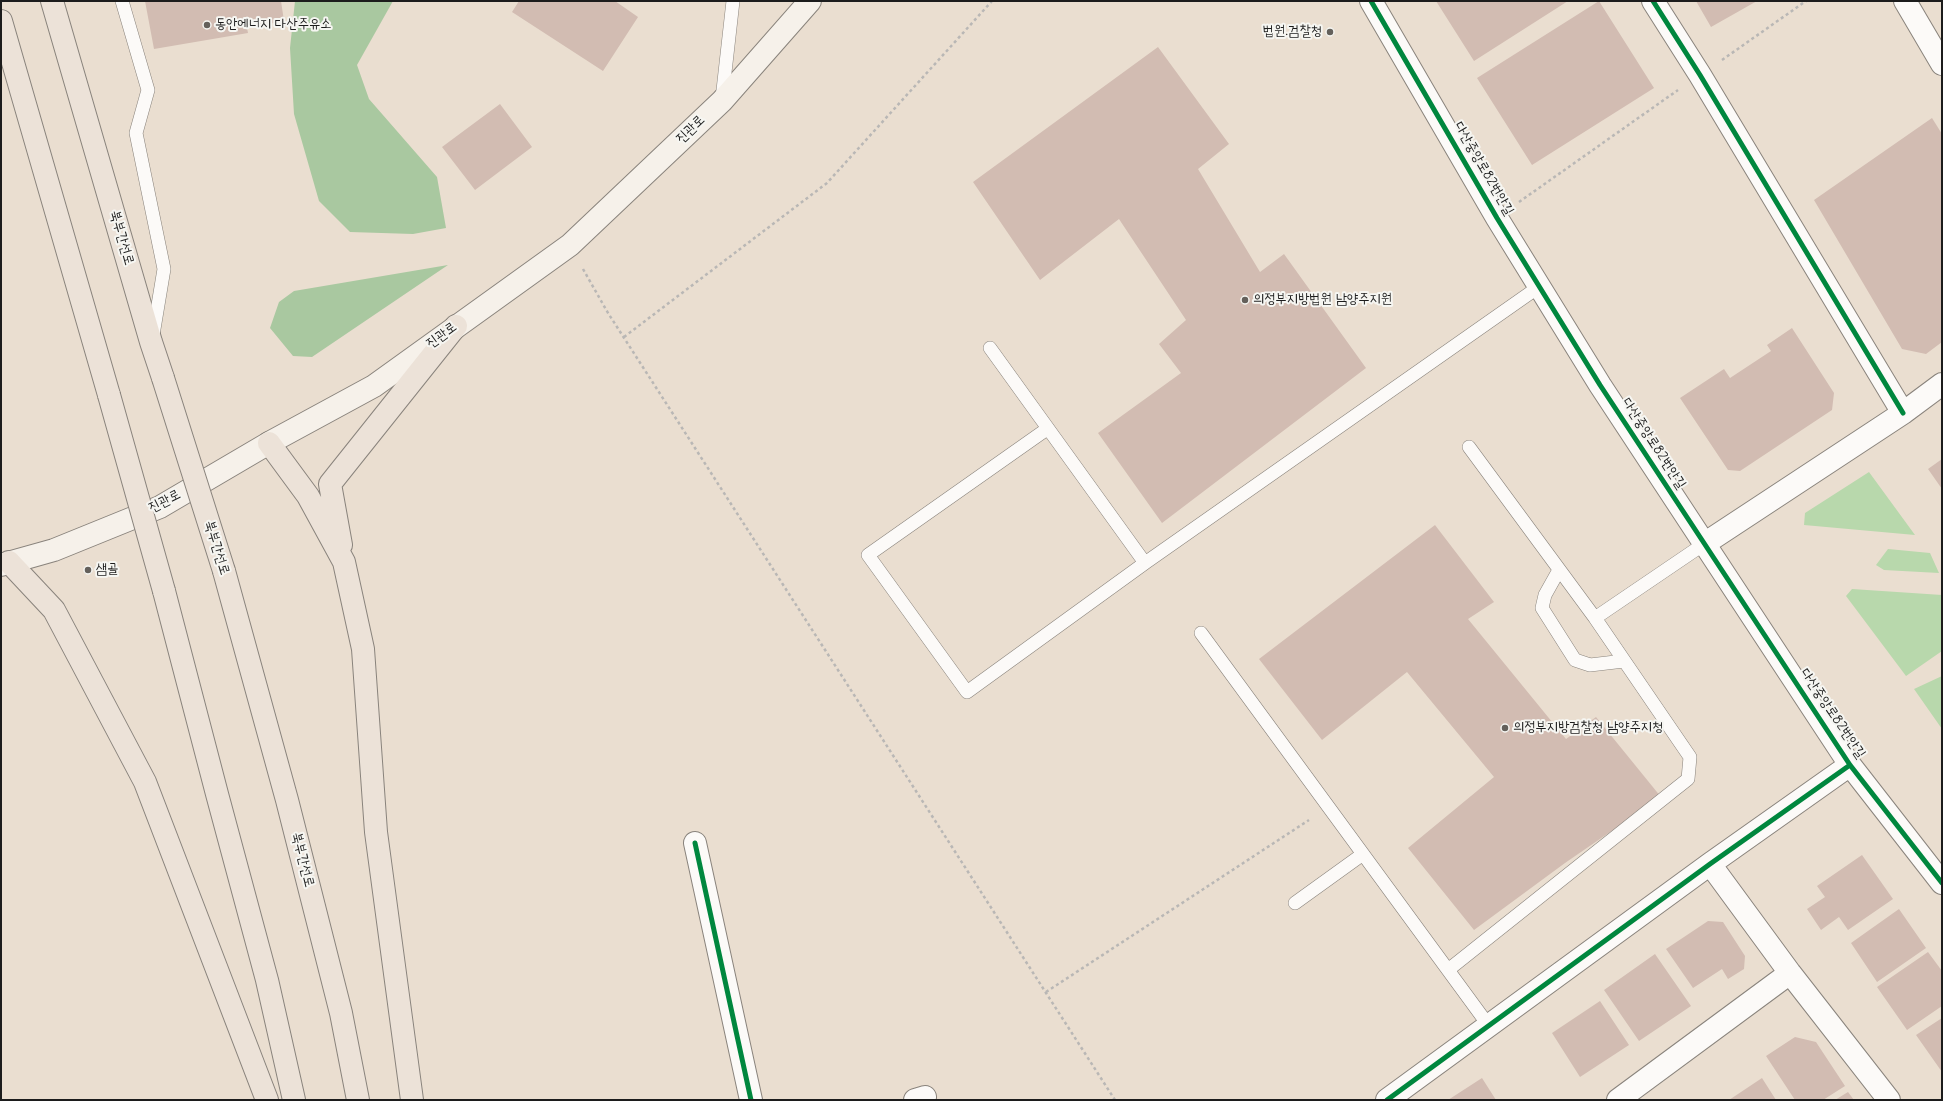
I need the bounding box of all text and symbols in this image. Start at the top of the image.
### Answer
place label: 동안에너지 다산주유소 [215,17,331,33]
marker: 동안에너지 다산주유소 [202,20,212,30]
place label: 법원.검찰청 [1263,24,1322,40]
marker: 법원.검찰청 [1325,27,1335,37]
street label: 진관로 [673,112,709,148]
street label: 다산중앙로82번안길 [1450,119,1516,219]
street label: 북부간선로 [105,209,137,267]
place label: 의정부지방법원 남양주지원 [1253,292,1392,308]
marker: 의정부지방법원 남양주지원 [1240,295,1250,305]
street label: 진관로 [423,319,461,353]
street label: 다산중앙로82번안길 [1617,395,1689,493]
street label: 진관로 [146,487,184,517]
street label: 북부간선로 [200,519,232,577]
place label: 샘골 [96,562,119,578]
marker: 샘골 [83,565,93,575]
street label: 다산중앙로82번안길 [1796,666,1868,762]
place label: 의정부지방검찰청 남양주지청 [1513,720,1663,736]
marker: 의정부지방검찰청 남양주지청 [1500,723,1510,733]
street label: 북부간선로 [287,831,317,889]

